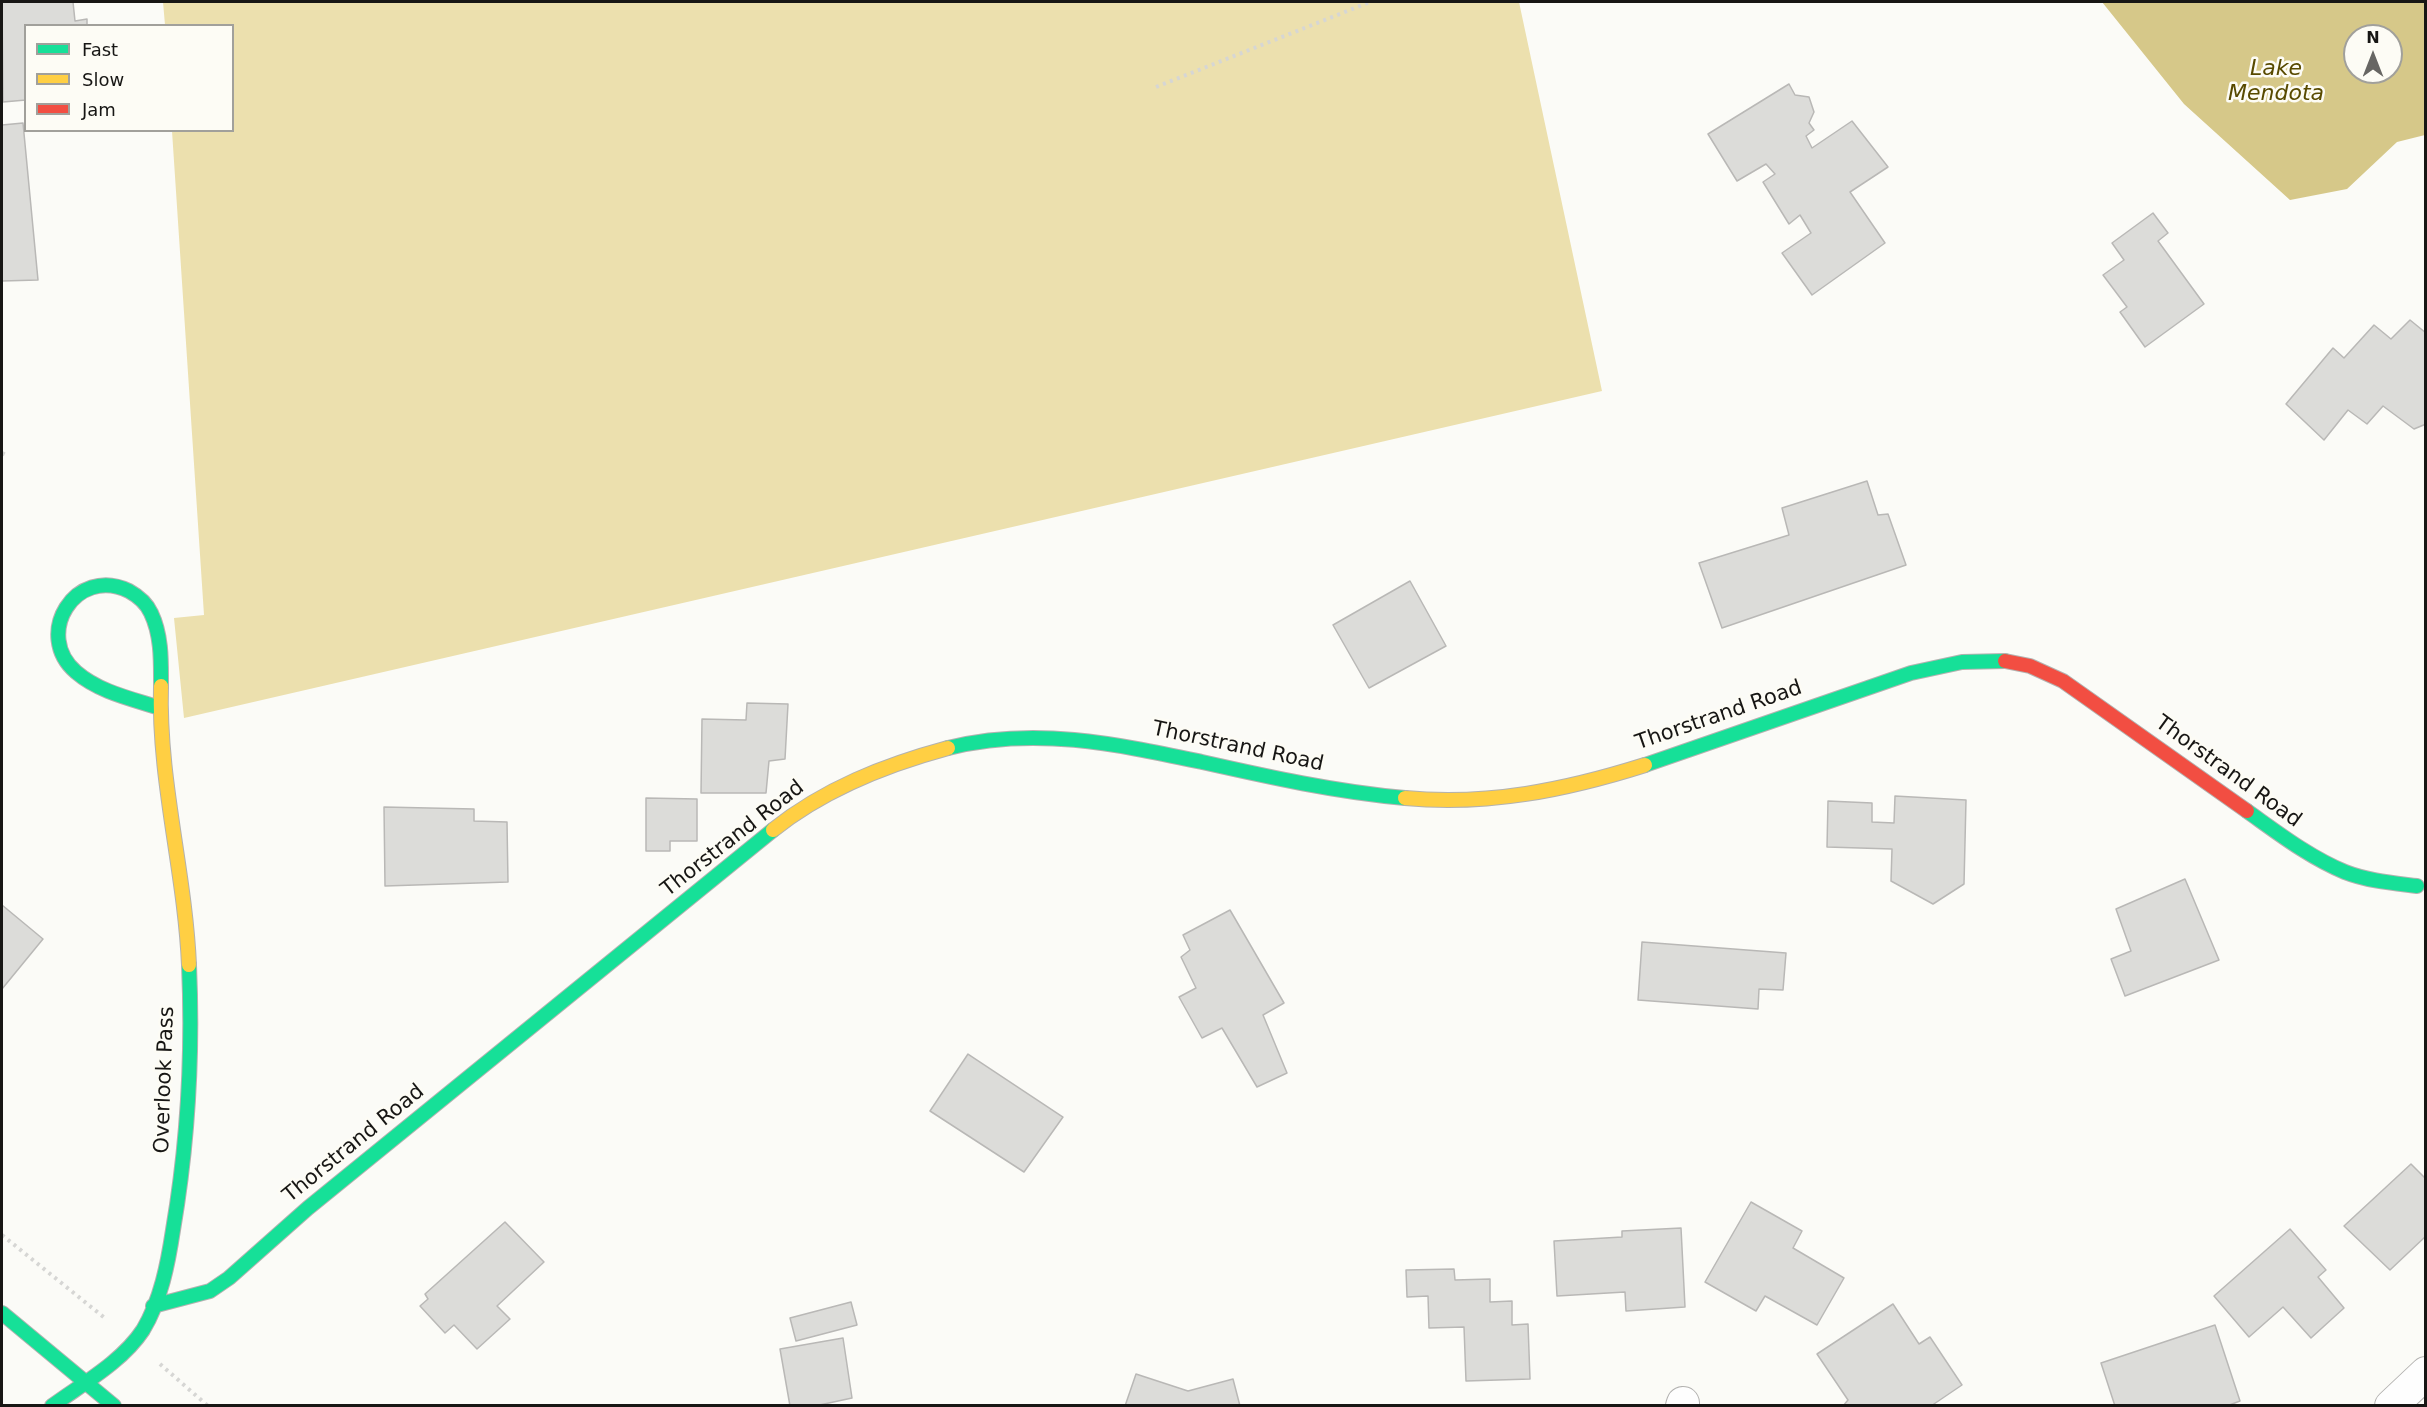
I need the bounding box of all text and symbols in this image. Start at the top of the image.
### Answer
legend [24,24,234,132]
north arrow [2343,24,2403,84]
text: N [2366,28,2380,47]
text: Fast [82,39,118,60]
water label: Lake Mendota [2228,56,2324,107]
text: Slow [82,69,124,90]
text: Jam [82,99,116,120]
street label: Thorstrand Road [1632,676,1806,756]
street label: Thorstrand Road [2150,711,2306,833]
street label: Thorstrand Road [1150,717,1326,777]
street label: Thorstrand Road [657,775,809,903]
street label: Overlook Pass [150,1006,180,1154]
street label: Thorstrand Road [278,1079,430,1209]

